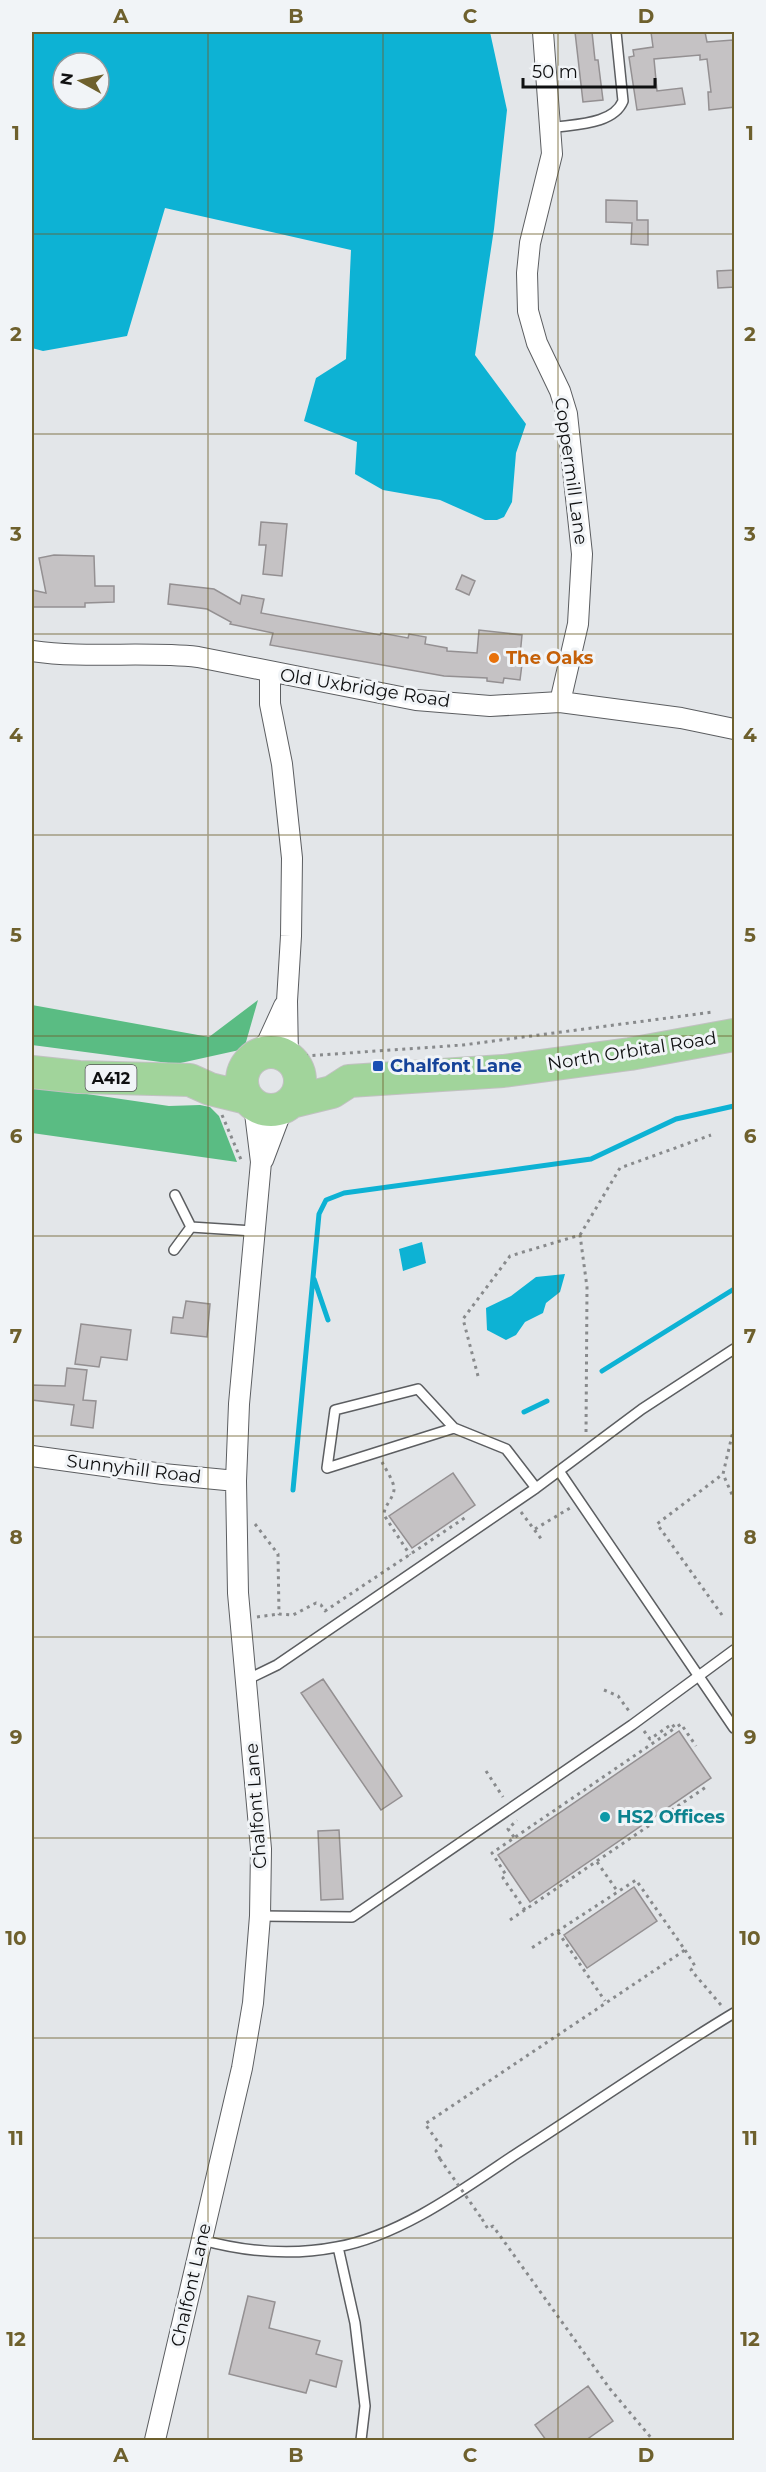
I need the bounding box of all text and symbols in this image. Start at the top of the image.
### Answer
text: A [112,4,129,28]
text: B [288,4,304,28]
text: C [463,4,478,28]
text: D [638,4,654,28]
north arrow [51,51,111,111]
scale bar [523,51,655,89]
text: 50 m [532,61,578,83]
text: N [56,71,77,87]
text: 1 [12,121,20,145]
text: 1 [746,121,754,145]
text: 2 [10,322,22,346]
text: 2 [744,322,756,346]
street label: Coppermill Lane [550,396,592,546]
text: 3 [9,522,22,546]
text: 3 [743,522,756,546]
place label: The Oaks [506,647,594,669]
marker: The Oaks [487,651,501,665]
street label: Old Uxbridge Road [278,664,452,712]
text: 4 [9,723,23,747]
text: 4 [743,723,757,747]
text: 5 [10,923,22,947]
text: 5 [744,923,756,947]
street label: North Orbital Road [546,1027,718,1075]
place label: Chalfont Lane [390,1055,522,1077]
marker: Chalfont Lane [371,1059,385,1073]
road number: A412 [86,1065,136,1091]
text: 6 [10,1124,23,1148]
text: 6 [744,1124,757,1148]
text: 7 [10,1324,22,1348]
text: 7 [744,1324,756,1348]
street label: Sunnyhill Road [65,1450,203,1488]
text: 8 [9,1525,23,1549]
text: 8 [743,1525,757,1549]
text: 9 [10,1725,22,1749]
text: 9 [744,1725,756,1749]
street label: Chalfont Lane [241,1742,271,1870]
place label: HS2 Offices [617,1806,725,1828]
marker: HS2 Offices [598,1810,612,1824]
text: 10 [5,1926,27,1950]
text: 10 [739,1926,761,1950]
text: 11 [8,2126,24,2150]
text: 11 [742,2126,758,2150]
street label: Chalfont Lane [166,2221,216,2349]
text: 12 [6,2327,26,2351]
text: 12 [740,2327,760,2351]
text: A [112,2443,129,2467]
text: B [288,2443,304,2467]
text: C [463,2443,478,2467]
text: D [638,2443,654,2467]

